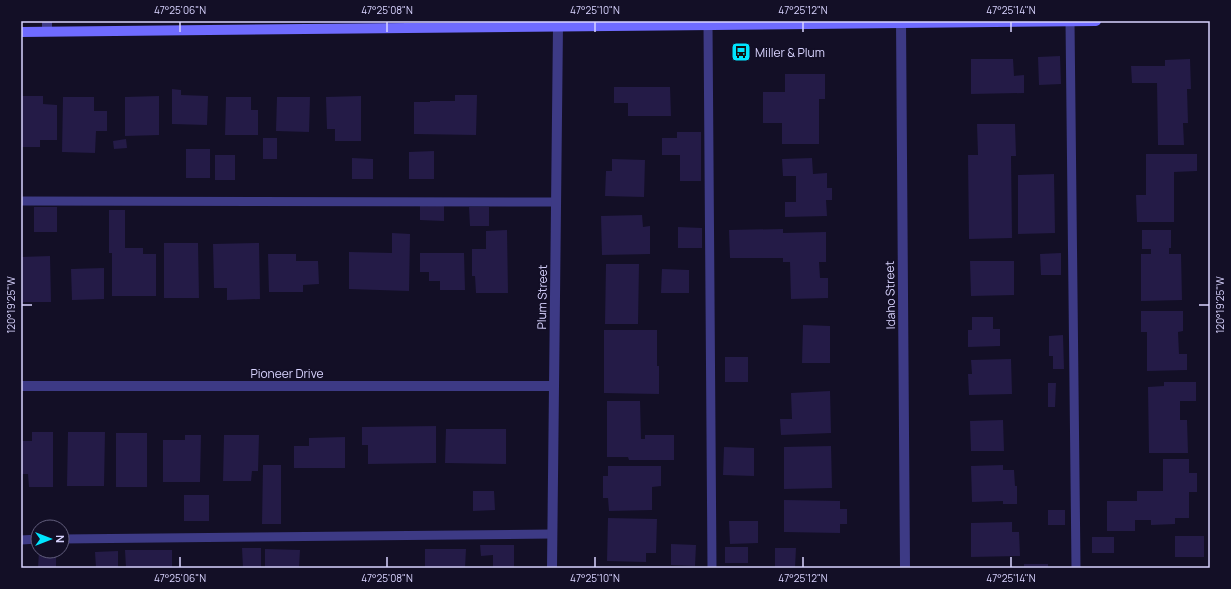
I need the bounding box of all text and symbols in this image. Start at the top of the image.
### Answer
text: 47°25'06"N [154,3,206,17]
text: 47°25'08"N [361,3,413,17]
text: 47°25'10"N [570,3,620,17]
text: 47°25'12"N [778,3,828,17]
text: 47°25'14"N [986,3,1036,17]
bus stop icon: Miller & Plum [730,41,752,63]
place label: Miller & Plum [755,44,825,61]
street label: Idaho Street [881,260,899,329]
street label: Plum Street [533,264,551,330]
text: 120°19'25"W [4,276,18,334]
text: 120°19'25"W [1213,276,1227,334]
street label: Pioneer Drive [250,365,324,382]
north arrow [30,519,70,559]
text: N [53,535,68,543]
text: 47°25'06"N [154,571,206,585]
text: 47°25'08"N [361,571,413,585]
text: 47°25'10"N [570,571,620,585]
text: 47°25'12"N [778,571,828,585]
text: 47°25'14"N [986,571,1036,585]

